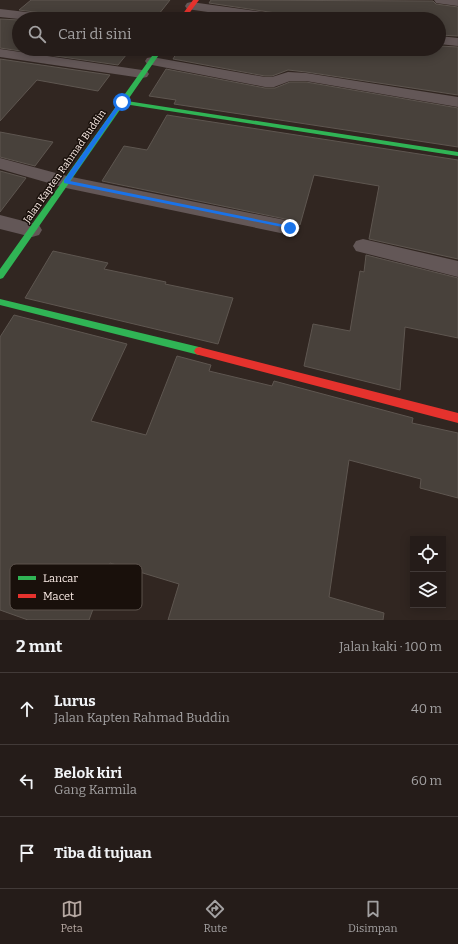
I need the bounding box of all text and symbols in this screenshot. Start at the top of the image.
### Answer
search box [12,12,446,56]
icon: search [26,23,48,45]
text: Cari di sini [58,25,131,43]
route start [113,93,131,111]
street label: Jalan Kapten Rahmad Buddin [21,107,109,226]
route end [281,219,299,237]
map controls [410,536,446,608]
button: locate [410,536,446,572]
legend [10,564,142,610]
text: Lancar [43,572,78,585]
button: layers [410,572,446,608]
text: Macet [43,590,74,603]
text: 2 mnt [16,636,63,657]
text: Jalan kaki · 100 m [339,639,442,654]
text: Lurus [54,692,96,710]
icon: ahead [16,698,38,720]
text: 40 m [411,701,442,716]
text: Jalan Kapten Rahmad Buddin [54,710,230,725]
text: Belok kiri [54,764,122,782]
icon: left [16,770,38,792]
text: 60 m [411,773,442,788]
text: Gang Karmila [54,782,137,797]
icon: arrive [16,842,38,864]
text: Tiba di tujuan [54,844,152,862]
tab: Peta [60,898,83,935]
tab: Rute [203,898,227,935]
tab: Disimpan [348,898,398,935]

